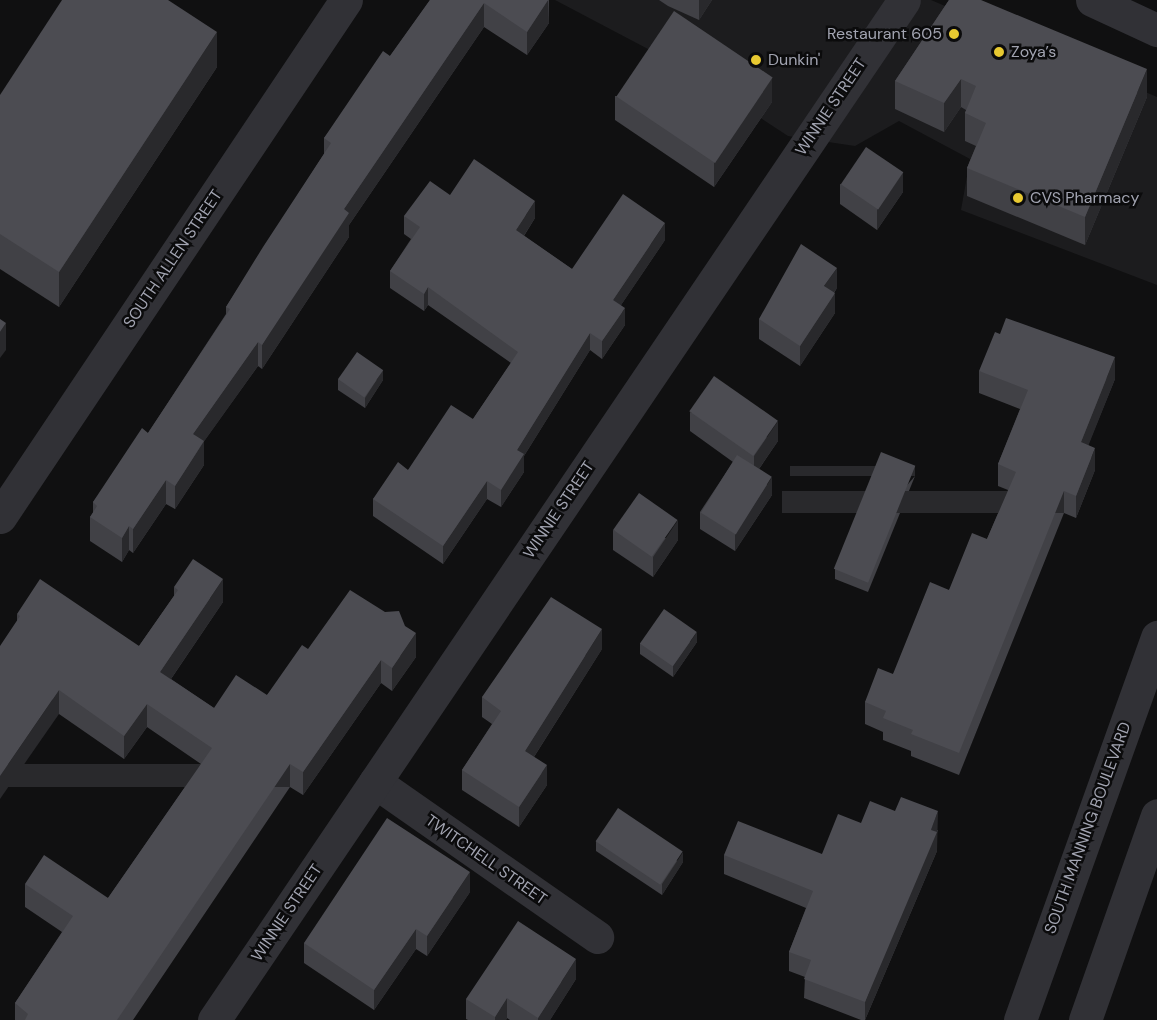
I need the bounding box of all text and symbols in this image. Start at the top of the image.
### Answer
place label: Restaurant 605 [827,24,942,44]
marker: Restaurant 605 [947,27,961,41]
place label: Zoya’s [1011,42,1056,62]
marker: Zoya’s [992,45,1006,59]
place label: Dunkin' [768,50,820,70]
marker: Dunkin' [749,53,763,67]
street label: WINNIE STREET [791,55,871,159]
street label: SOUTH ALLEN STREET [120,186,226,332]
place label: CVS Pharmacy [1030,188,1139,208]
marker: CVS Pharmacy [1011,191,1025,205]
street label: WINNIE STREET [519,458,599,562]
street label: SOUTH MANNING BOULEVARD [1041,720,1135,936]
street label: TWITCHELL STREET [422,811,550,909]
street label: WINNIE STREET [247,861,327,965]

